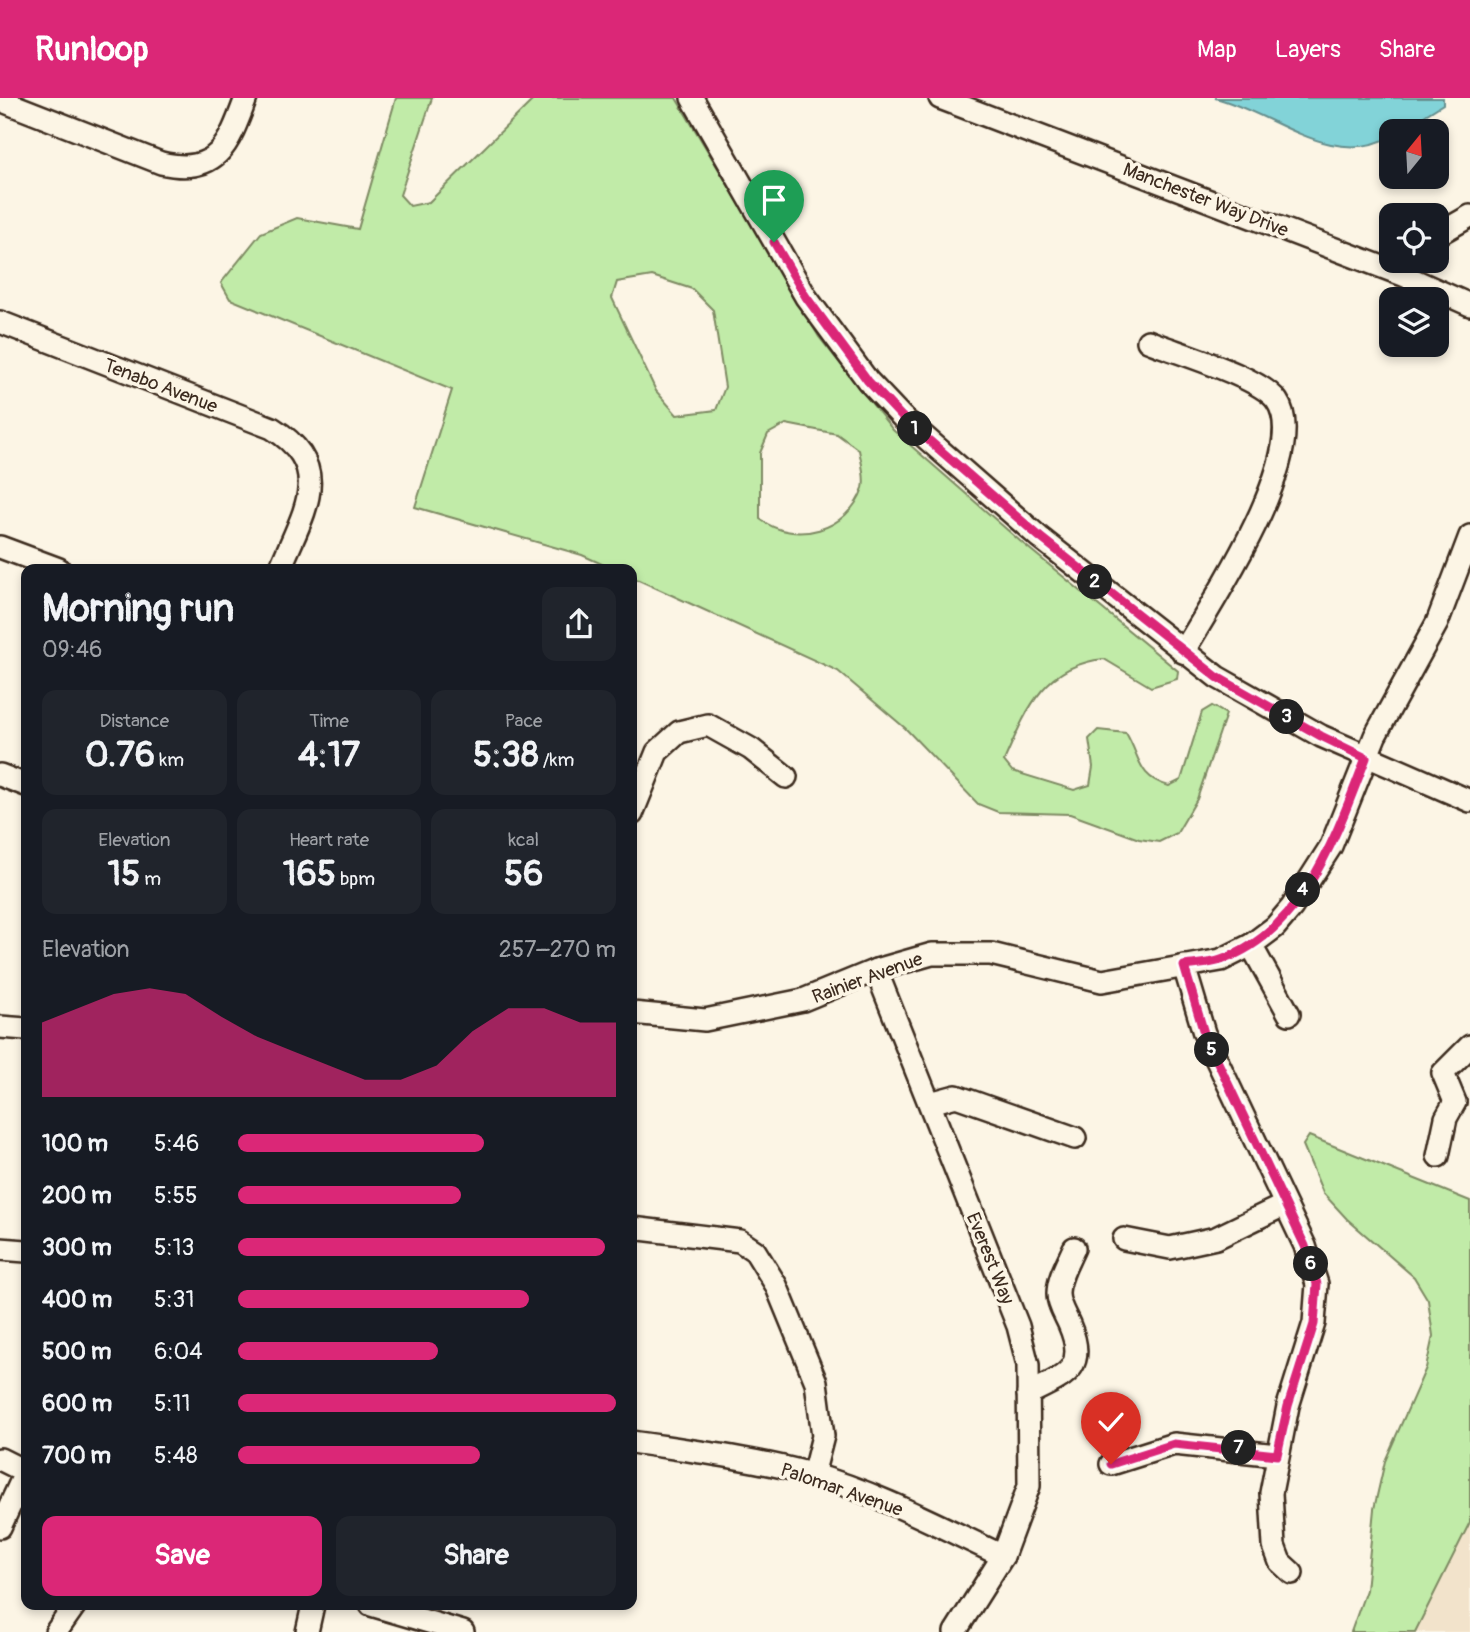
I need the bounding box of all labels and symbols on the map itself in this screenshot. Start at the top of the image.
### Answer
north arrow [1379,119,1449,189]
street label: Manchester Way Drive [1120,157,1292,243]
pin [744,170,804,242]
street label: Tenabo Avenue [100,353,222,419]
pin: 1 [898,412,932,446]
pin: 2 [1078,564,1112,600]
pin: 3 [1270,700,1304,734]
pin: 4 [1286,872,1320,908]
street label: Rainier Avenue [809,947,926,1009]
pin: 5 [1194,1032,1230,1068]
street label: Everest Way [961,1209,1019,1308]
pin: 6 [1294,1246,1328,1282]
pin [1081,1392,1141,1464]
pin: 7 [1222,1430,1256,1466]
street label: Palomar Avenue [777,1458,907,1522]

